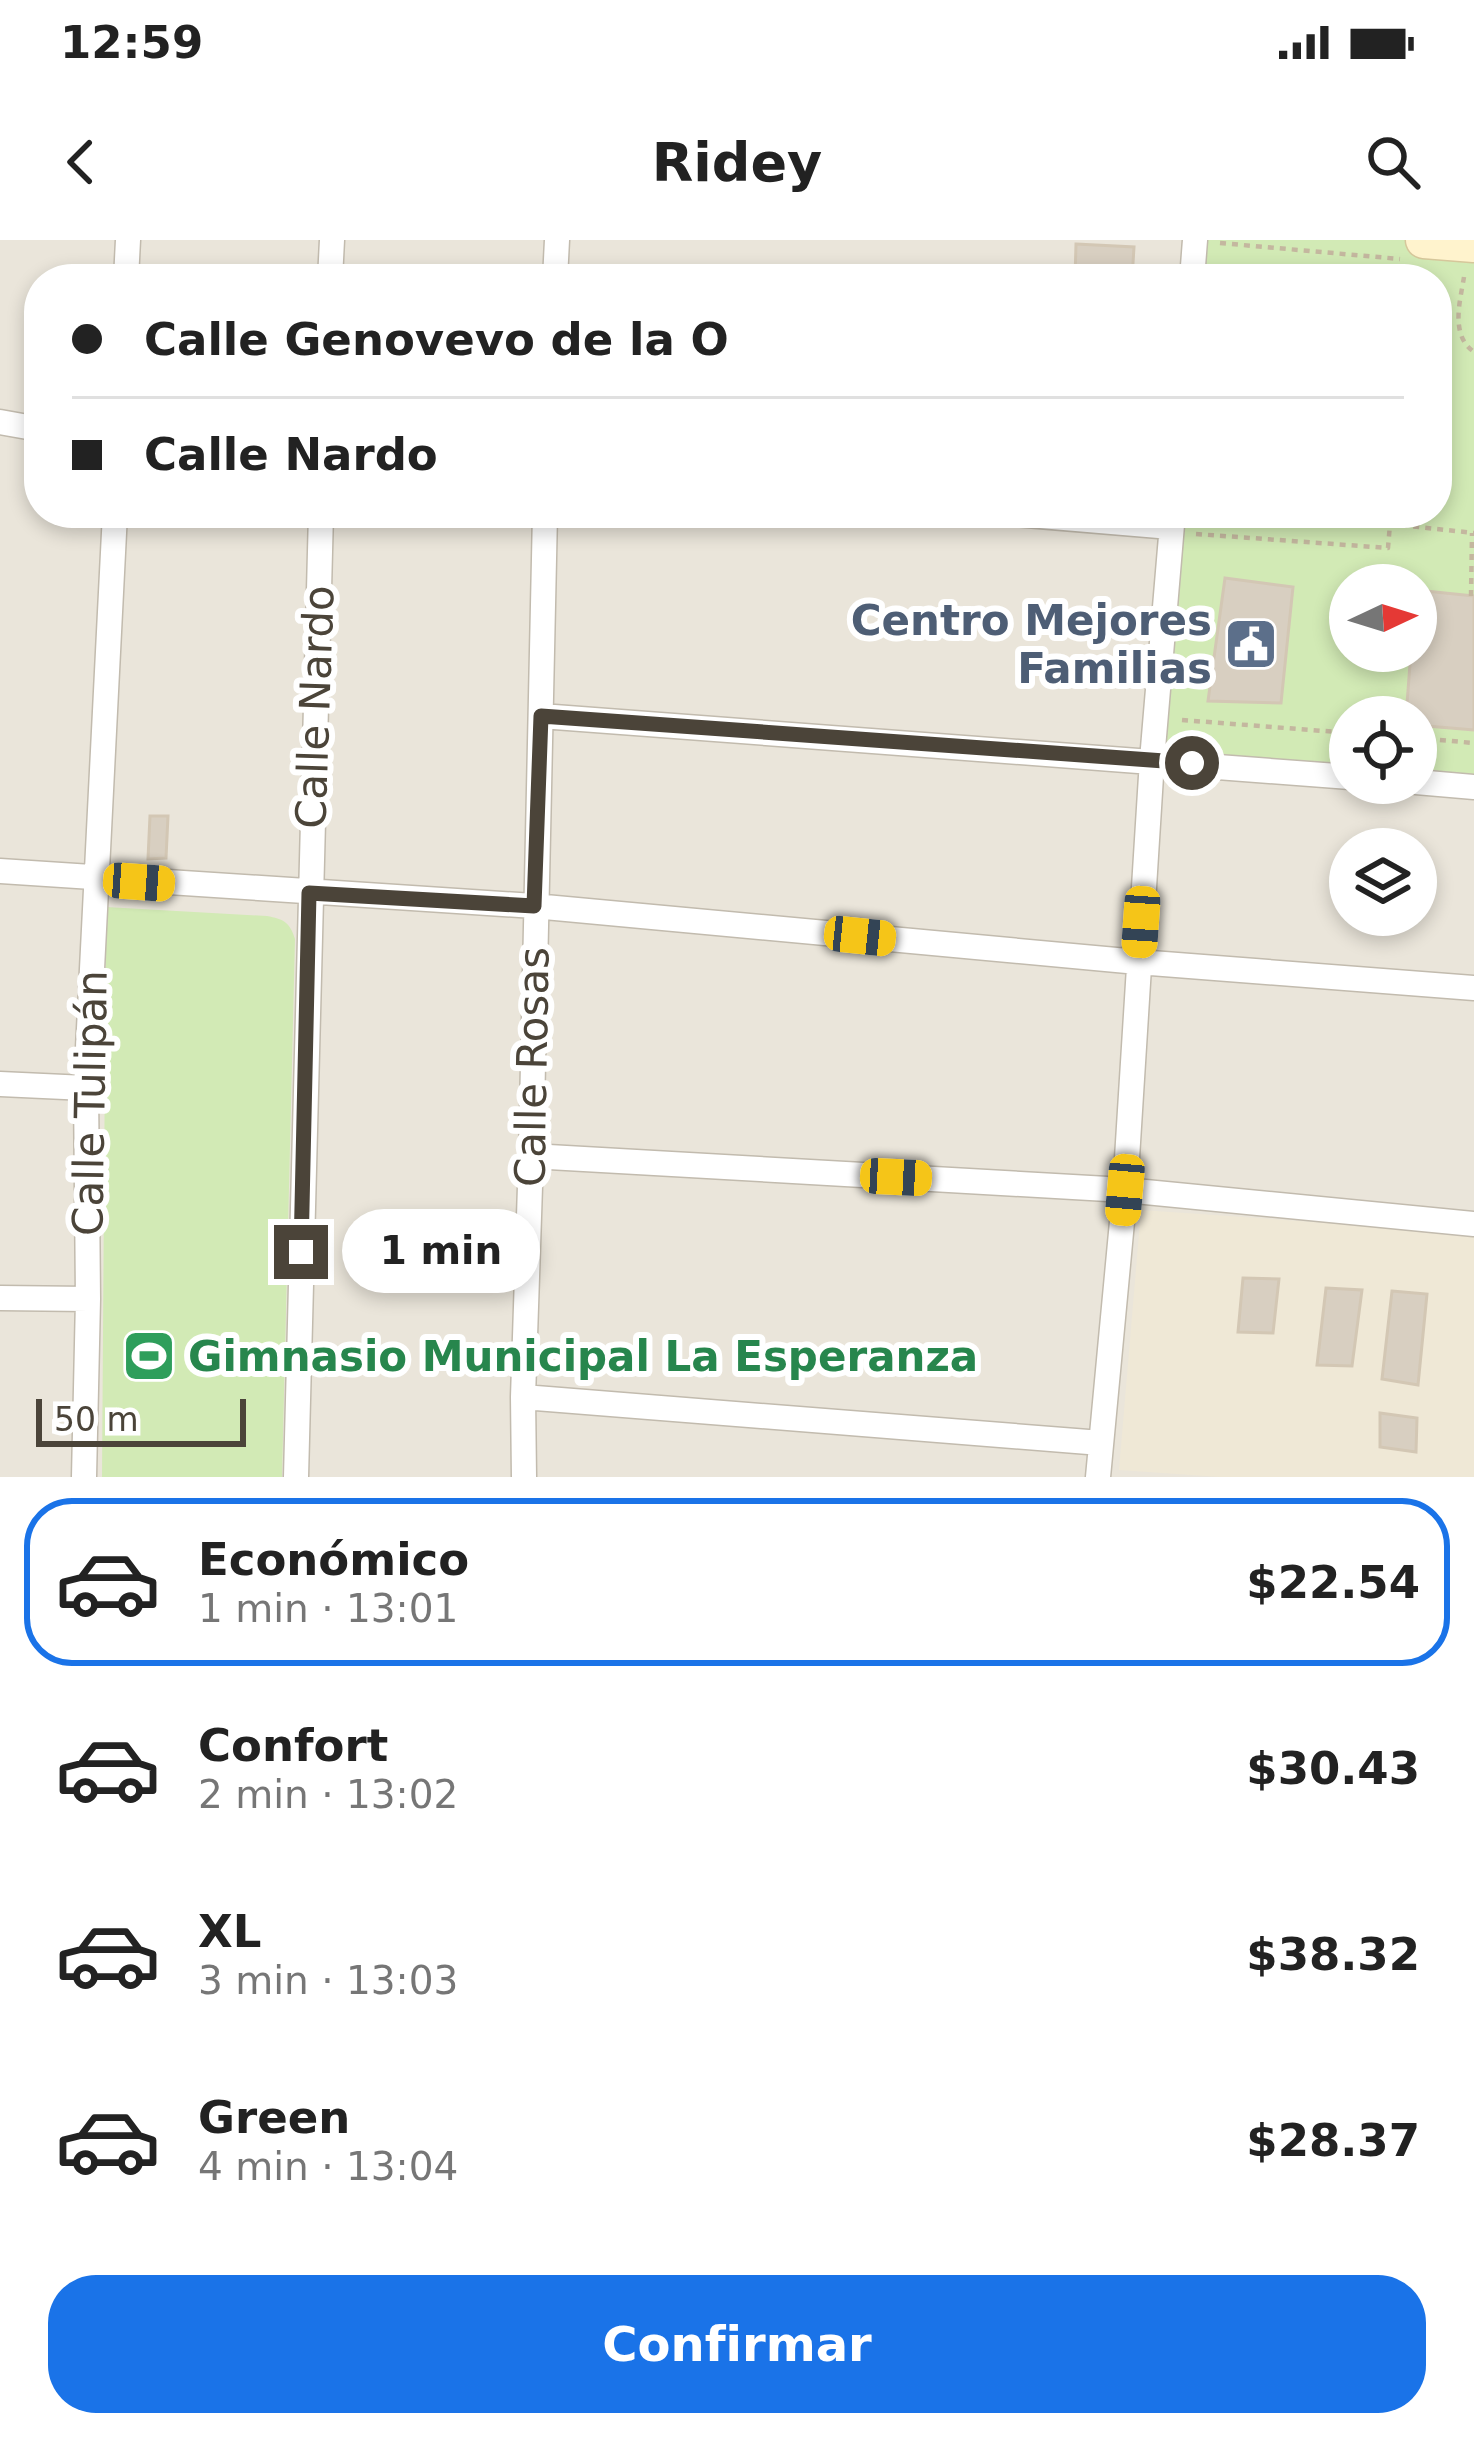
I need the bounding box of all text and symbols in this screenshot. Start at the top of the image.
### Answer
text: 12:59 [60,16,203,69]
icon: back [48,129,114,195]
icon: search [1360,129,1426,195]
text: Ridey [652,131,822,194]
text: Calle Genovevo de la O [144,313,729,366]
text: Calle Nardo [144,428,438,481]
north arrow [1329,564,1437,672]
map controls [1329,564,1437,936]
street label: Calle Nardo [286,584,344,830]
place label: Centro Mejores Familias [851,596,1212,693]
public building icon: Centro Mejores Familias [1223,616,1279,672]
button: locate [1329,696,1437,804]
route start [1165,736,1219,790]
button: layers [1329,828,1437,936]
car [102,862,176,902]
car [1121,885,1161,959]
car [822,914,898,958]
street label: Calle Rosas [505,947,559,1187]
street label: Calle Tulipán [63,970,117,1236]
car [1104,1153,1146,1227]
car [859,1157,933,1197]
callout: 1 min [343,1210,541,1294]
route end [274,1225,328,1279]
text: 1 min [380,1228,502,1273]
sports icon: Gimnasio Municipal La Esperanza [121,1328,177,1384]
place label: Gimnasio Municipal La Esperanza [188,1332,978,1381]
scale bar [36,1393,246,1446]
text: 50 m [54,1400,139,1439]
icon: car [54,1528,162,1636]
text: Económico [198,1533,469,1586]
text: $22.54 [1246,1556,1420,1609]
text: 1 min · 13:01 [198,1586,458,1631]
icon: car [54,1714,162,1822]
text: Confort [198,1719,388,1772]
text: $30.43 [1246,1742,1420,1795]
text: 2 min · 13:02 [198,1772,458,1817]
icon: car [54,1900,162,2008]
text: XL [198,1905,261,1958]
text: $38.32 [1246,1928,1420,1981]
text: 3 min · 13:03 [198,1958,458,2003]
icon: car [54,2086,162,2194]
text: Green [198,2091,350,2144]
text: $28.37 [1246,2114,1420,2167]
text: 4 min · 13:04 [198,2144,458,2189]
button: Confirmar [48,2275,1426,2413]

